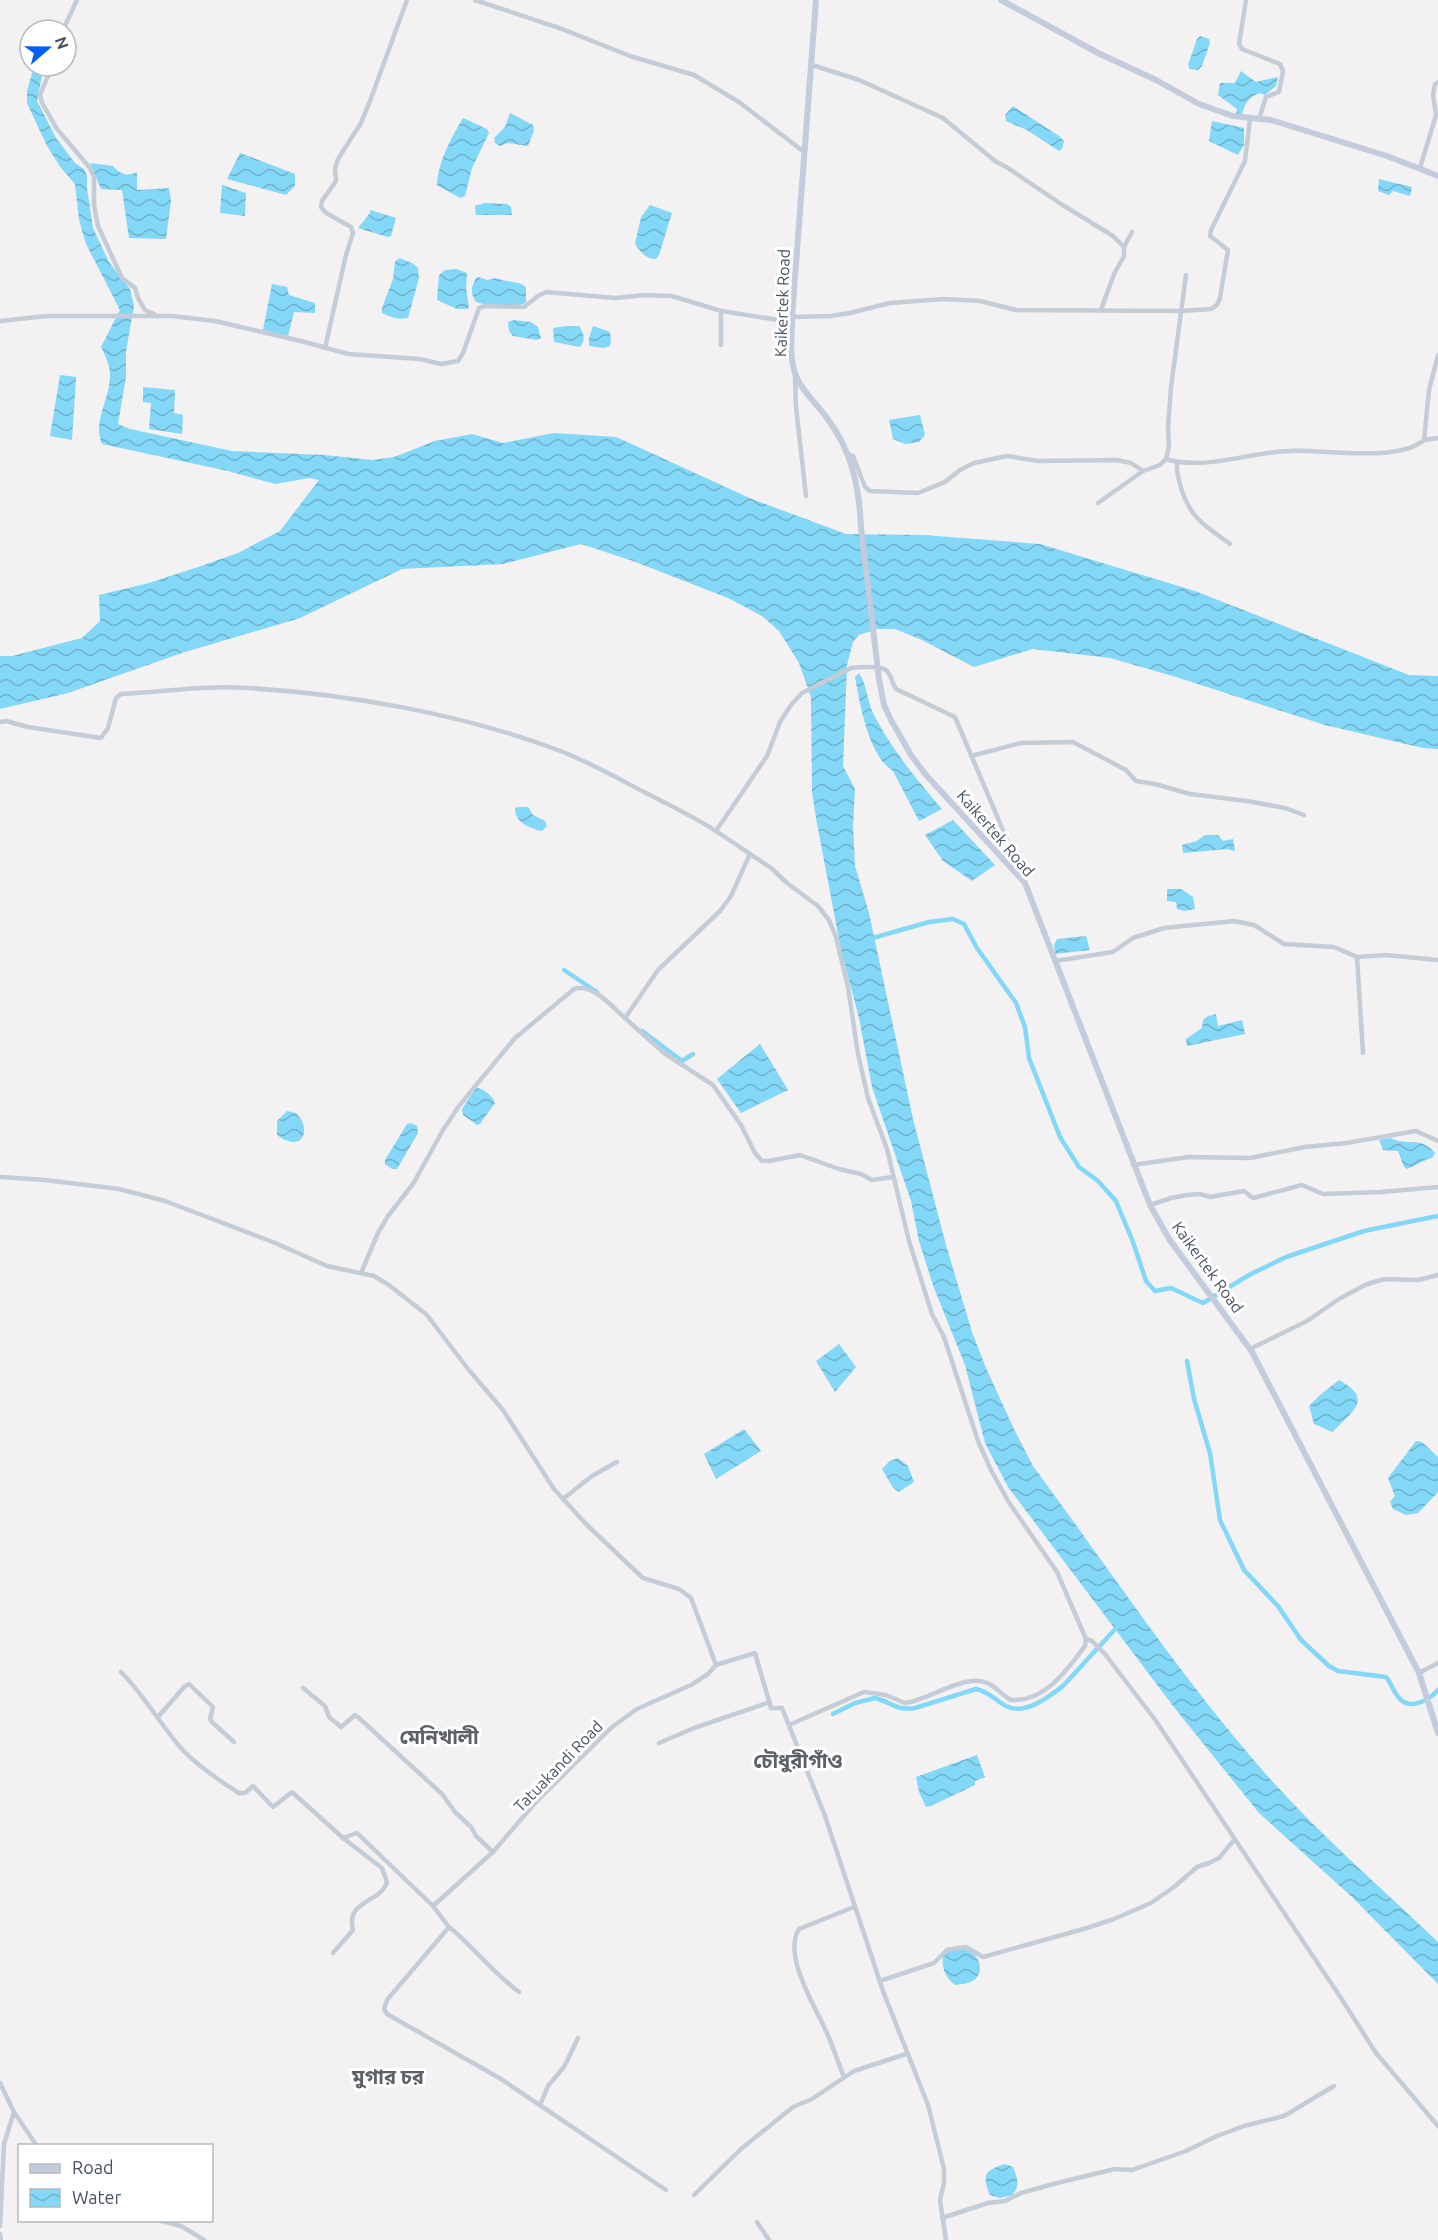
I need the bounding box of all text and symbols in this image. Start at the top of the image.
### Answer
north arrow [18,18,78,78]
text: N [52,34,73,52]
street label: Kaikertek Road [771,249,793,357]
street label: Kaikertek Road [954,786,1038,880]
street label: Kaikertek Road [1169,1218,1247,1316]
street label: Tatuakandi Road [510,1717,606,1815]
district label: মেনিখালী [399,1725,479,1748]
district label: চৌধুরীগাঁও [753,1749,843,1773]
district label: মুগার চর [351,2065,425,2089]
legend [18,2144,213,2222]
text: Road [72,2157,114,2177]
text: Water [72,2187,122,2207]

